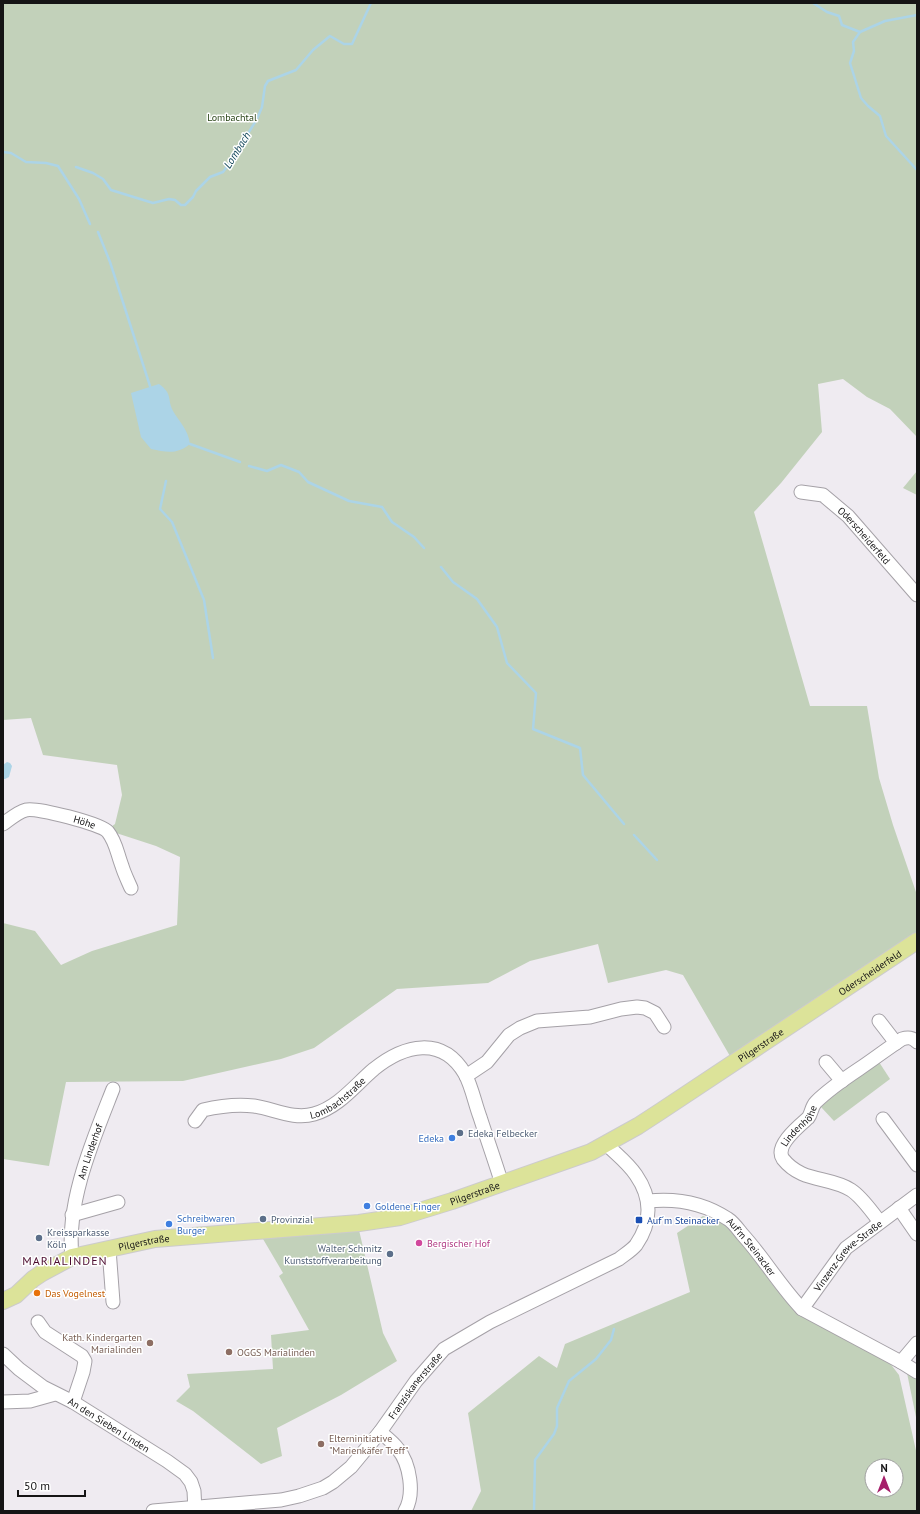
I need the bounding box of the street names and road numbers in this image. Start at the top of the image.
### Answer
street label: Oderscheiderfeld [835,504,893,567]
street label: Höhe [72,812,98,831]
street label: Oderscheiderfeld [836,947,904,998]
street label: Pilgerstraße [735,1025,786,1065]
street label: Lombachstraße [309,1074,368,1121]
street label: Lindenhöhe [777,1103,819,1149]
street label: Am Linderhof [74,1121,106,1181]
street label: Pilgerstraße [448,1178,501,1208]
street label: Auf'm Steinacker [724,1214,779,1279]
street label: Vinzenz-Grewe-Straße [810,1217,885,1295]
street label: Pilgerstraße [117,1231,170,1253]
street label: Franziskanerstraße [385,1349,445,1421]
street label: An den Sieben Linden [66,1394,152,1455]

